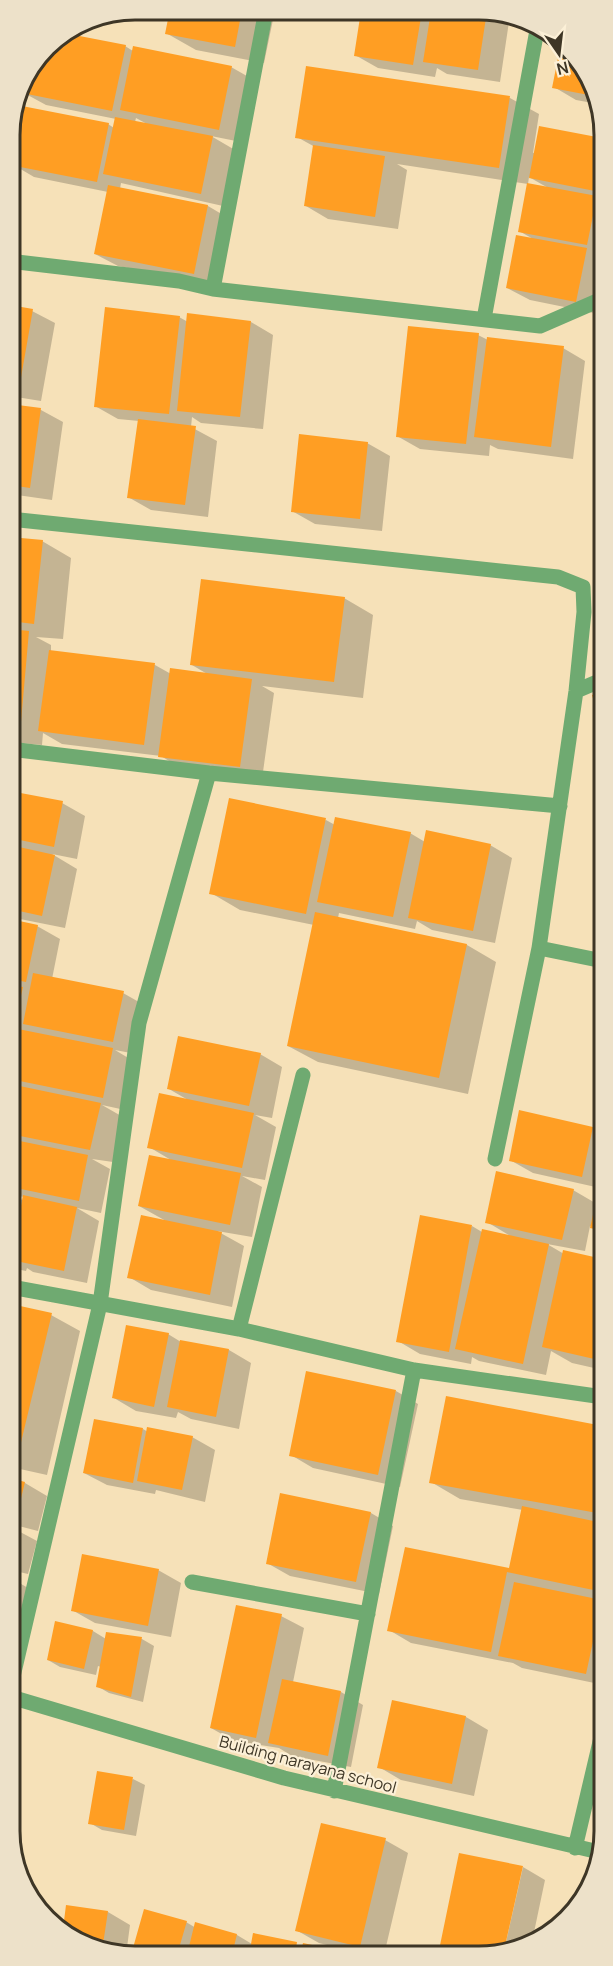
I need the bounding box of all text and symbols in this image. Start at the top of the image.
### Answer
north arrow [529,24,589,84]
text: N [554,56,571,81]
street label: Building narayana school [217,1730,399,1798]

